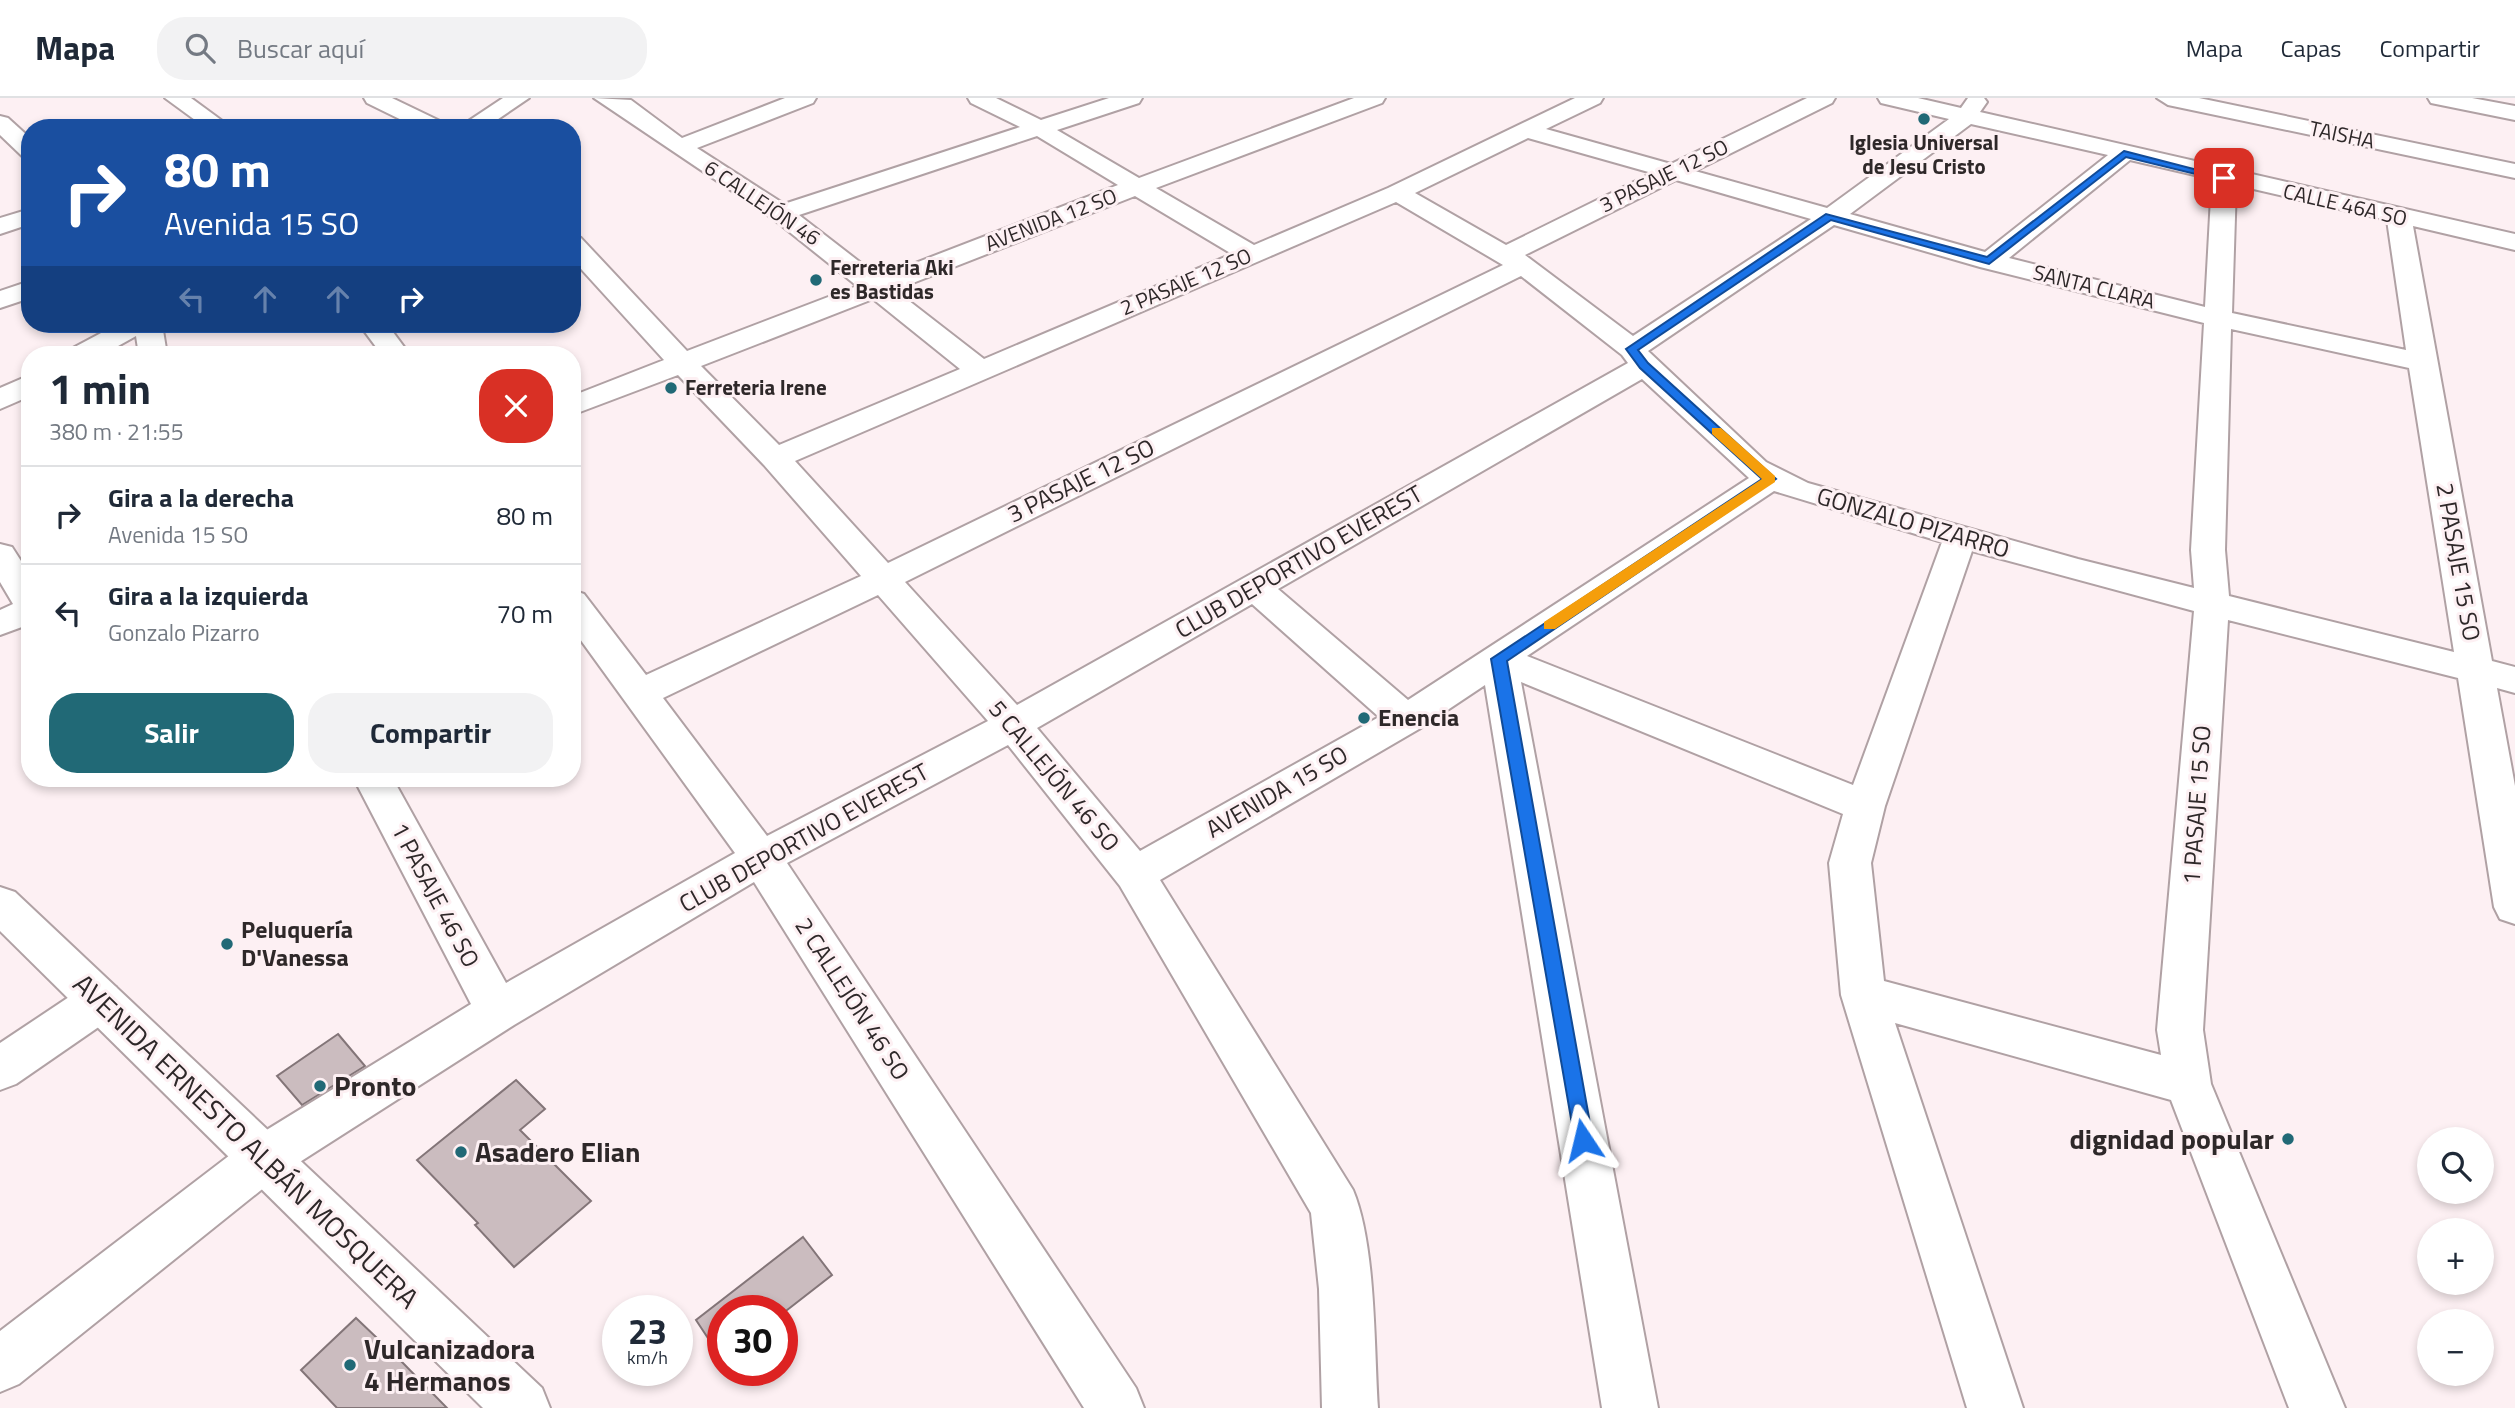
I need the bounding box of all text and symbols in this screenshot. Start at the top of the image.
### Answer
search box [157,17,647,80]
text: Mapa [35,23,115,73]
icon: search [181,29,219,67]
text: Buscar aquí [237,29,364,68]
text: Mapa [2186,30,2243,66]
text: Capas [2281,30,2341,66]
text: Compartir [2379,30,2480,66]
marker: Iglesia Universal de Jesu Cristo [1916,111,1932,127]
street label: TAISHA [2307,112,2378,157]
place label: Iglesia Universal de Jesu Cristo [1849,126,1999,182]
street label: 3 PASAJE 12 SO [1594,130,1733,220]
text: 80 m [164,131,271,206]
icon: right [49,147,140,238]
pin [2194,148,2254,208]
street label: 6 CALLEJÓN 46 [698,151,827,253]
icon: arrive [2205,159,2243,197]
street label: CALLE 46A SO [2280,174,2410,234]
street label: AVENIDA 12 SO [980,179,1121,259]
text: Avenida 15 SO [164,199,359,247]
street label: 2 PASAJE 12 SO [1115,239,1256,323]
place label: Ferreteria Aki es Bastidas [830,251,954,307]
street label: SANTA CLARA [2030,255,2159,317]
marker: Ferreteria Aki es Bastidas [808,272,824,288]
icon: left [173,280,211,318]
icon: ahead [246,280,284,318]
icon: ahead [319,280,357,318]
icon: right [392,280,430,318]
text: 1 min [49,356,151,420]
button: close [479,369,553,443]
place label: Ferreteria Irene [685,371,827,403]
marker: Ferreteria Irene [663,380,679,396]
text: 380 m · 21:55 [49,414,184,449]
street label: 3 PASAJE 12 SO [1001,429,1160,531]
street label: CLUB DEPORTIVO EVEREST [1168,475,1429,647]
street label: GONZALO PIZARRO [1813,477,2014,567]
text: Gira a la derecha [108,478,294,517]
street label: 2 PASAJE 15 SO [2427,480,2491,644]
icon: right [49,496,87,534]
text: 80 m [496,496,553,535]
text: Avenida 15 SO [108,517,248,552]
text: Gira a la izquierda [108,576,309,615]
icon: left [49,594,87,632]
text: 70 m [496,594,553,633]
text: Gonzalo Pizarro [108,615,260,650]
street label: 5 CALLEJÓN 46 SO [981,692,1129,859]
button: Salir [49,693,294,773]
button: Compartir [308,693,553,773]
place label: Enencia [1378,699,1459,735]
marker: Enencia [1356,710,1372,726]
street label: 1 PASAJE 15 SO [2172,724,2220,886]
street label: AVENIDA 15 SO [1199,736,1354,846]
street label: CLUB DEPORTIVO EVEREST [672,753,935,921]
street label: 1 PASAJE 46 SO [382,816,489,974]
street label: 2 CALLEJÓN 46 SO [787,910,919,1087]
place label: Peluquería D'Vanessa [241,911,353,975]
marker: Peluquería D'Vanessa [219,936,235,952]
street label: AVENIDA ERNESTO ALBÁN MOSQUERA [64,963,429,1318]
place label: Pronto [334,1064,416,1107]
marker: Pronto [312,1078,328,1094]
position arrow [1546,1103,1620,1177]
place label: dignidad popular [2069,1117,2274,1160]
map controls [2417,1127,2494,1386]
button: search [2417,1127,2494,1204]
place label: Asadero Elian [475,1130,641,1173]
marker: dignidad popular [2280,1131,2296,1147]
marker: Asadero Elian [453,1144,469,1160]
button: + [2417,1218,2494,1295]
speed limit sign: 30 [707,1295,798,1386]
text: 23 [628,1304,667,1358]
button: − [2417,1309,2494,1386]
place label: Vulcanizadora 4 Hermanos [364,1327,535,1402]
text: km/h [627,1344,668,1371]
marker: Vulcanizadora 4 Hermanos [342,1357,358,1373]

